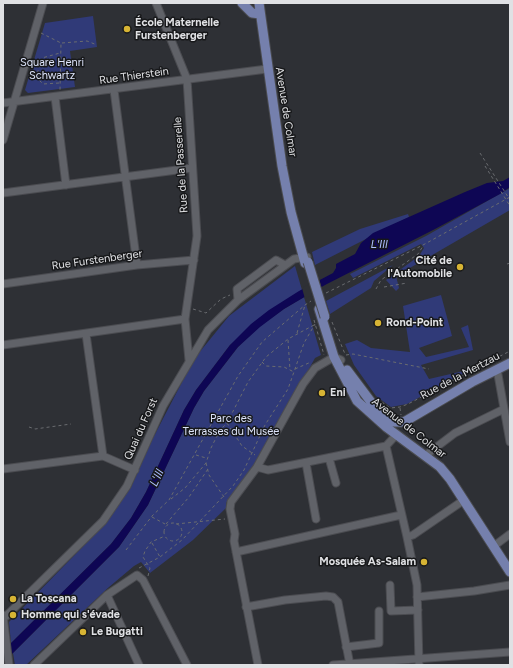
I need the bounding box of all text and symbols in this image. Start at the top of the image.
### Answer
place label: École Maternelle Furstenberger [135,16,219,42]
marker: École Maternelle Furstenberger [122,24,132,34]
park label: Square Henri Schwartz [20,56,84,82]
street label: Rue Thierstein [98,65,170,87]
street label: Avenue de Colmar [272,66,300,158]
street label: Rue de la Passerelle [171,116,191,214]
water label: L'Ill [370,237,388,251]
street label: Rue Furstenberger [51,247,143,273]
place label: Cité de l'Automobile [388,254,452,280]
marker: Cité de l'Automobile [455,262,465,272]
place label: Rond-Point [386,316,443,330]
marker: Rond-Point [373,318,383,328]
street label: Rue de la Mertzau [418,350,502,402]
place label: Eni [330,386,346,400]
marker: Eni [317,388,327,398]
street label: Avenue de Colmar [369,395,449,461]
street label: Quai du Forst [122,396,160,462]
park label: Parc des Terrasses du Musée [183,412,279,438]
water label: L'Ill [147,467,167,489]
place label: Mosquée As-Salam [319,555,416,569]
marker: Mosquée As-Salam [419,557,429,567]
place label: La Toscana [21,592,77,606]
marker: La Toscana [8,594,18,604]
place label: Homme qui s'évade [21,608,120,622]
marker: Homme qui s'évade [8,610,18,620]
place label: Le Bugatti [91,625,143,639]
marker: Le Bugatti [78,627,88,637]

